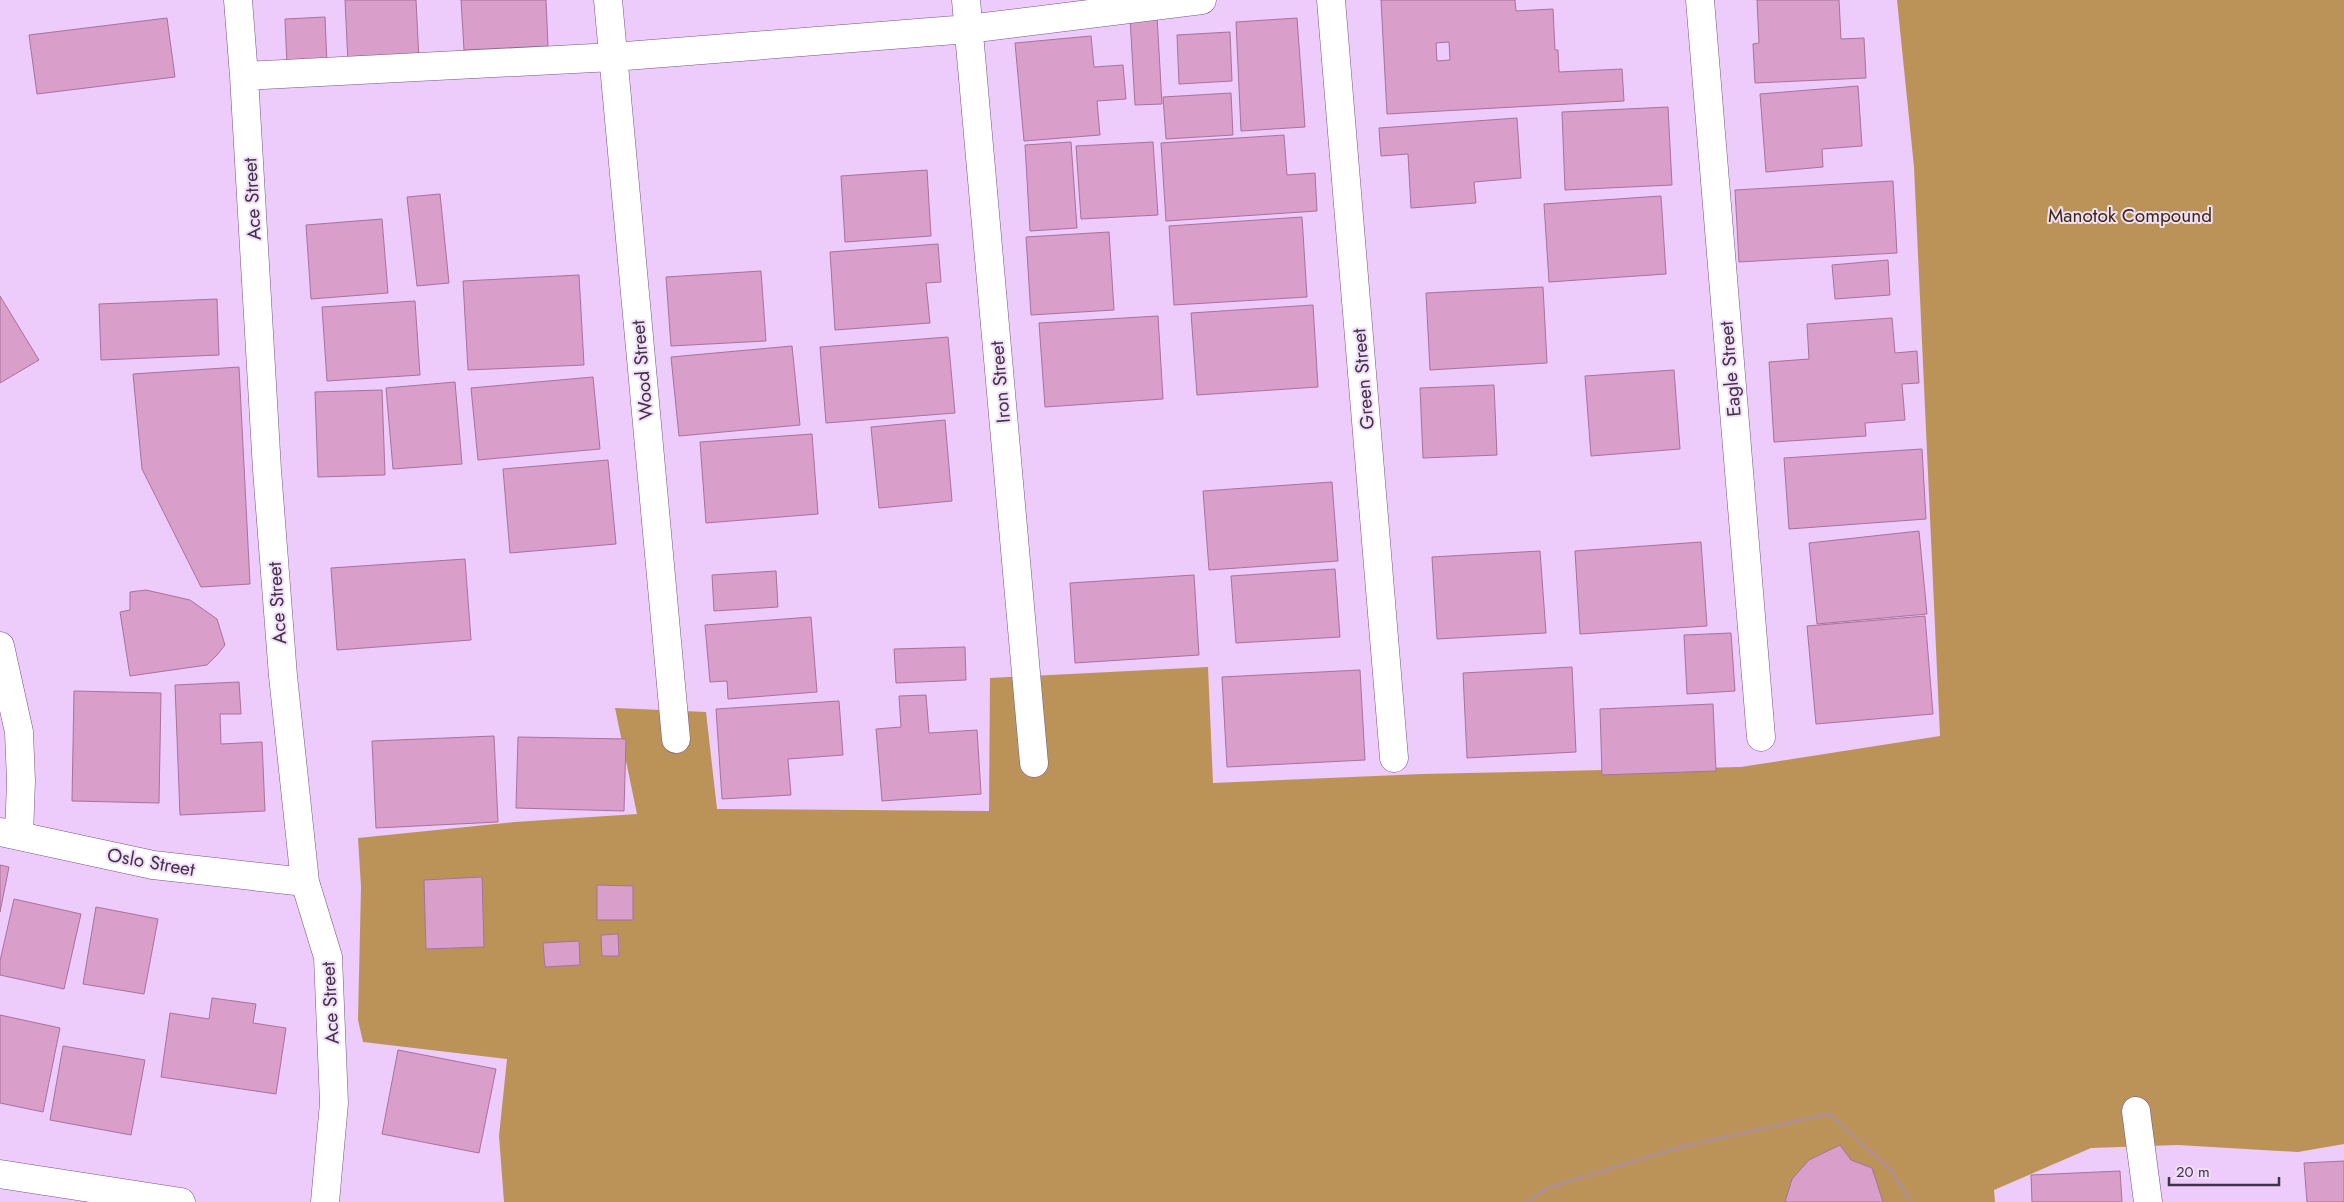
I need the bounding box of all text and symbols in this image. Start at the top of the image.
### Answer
street label: Ace Street [236,157,268,241]
park label: Manotok Compound [2048,202,2212,229]
street label: Wood Street [624,319,660,421]
street label: Eagle Street [1712,320,1748,418]
street label: Green Street [1345,327,1381,431]
street label: Iron Street [983,339,1017,424]
street label: Ace Street [261,561,293,645]
street label: Oslo Street [105,841,197,883]
street label: Ace Street [314,961,346,1045]
scale bar [2169,1154,2279,1186]
text: 20 m [2176,1161,2210,1183]

